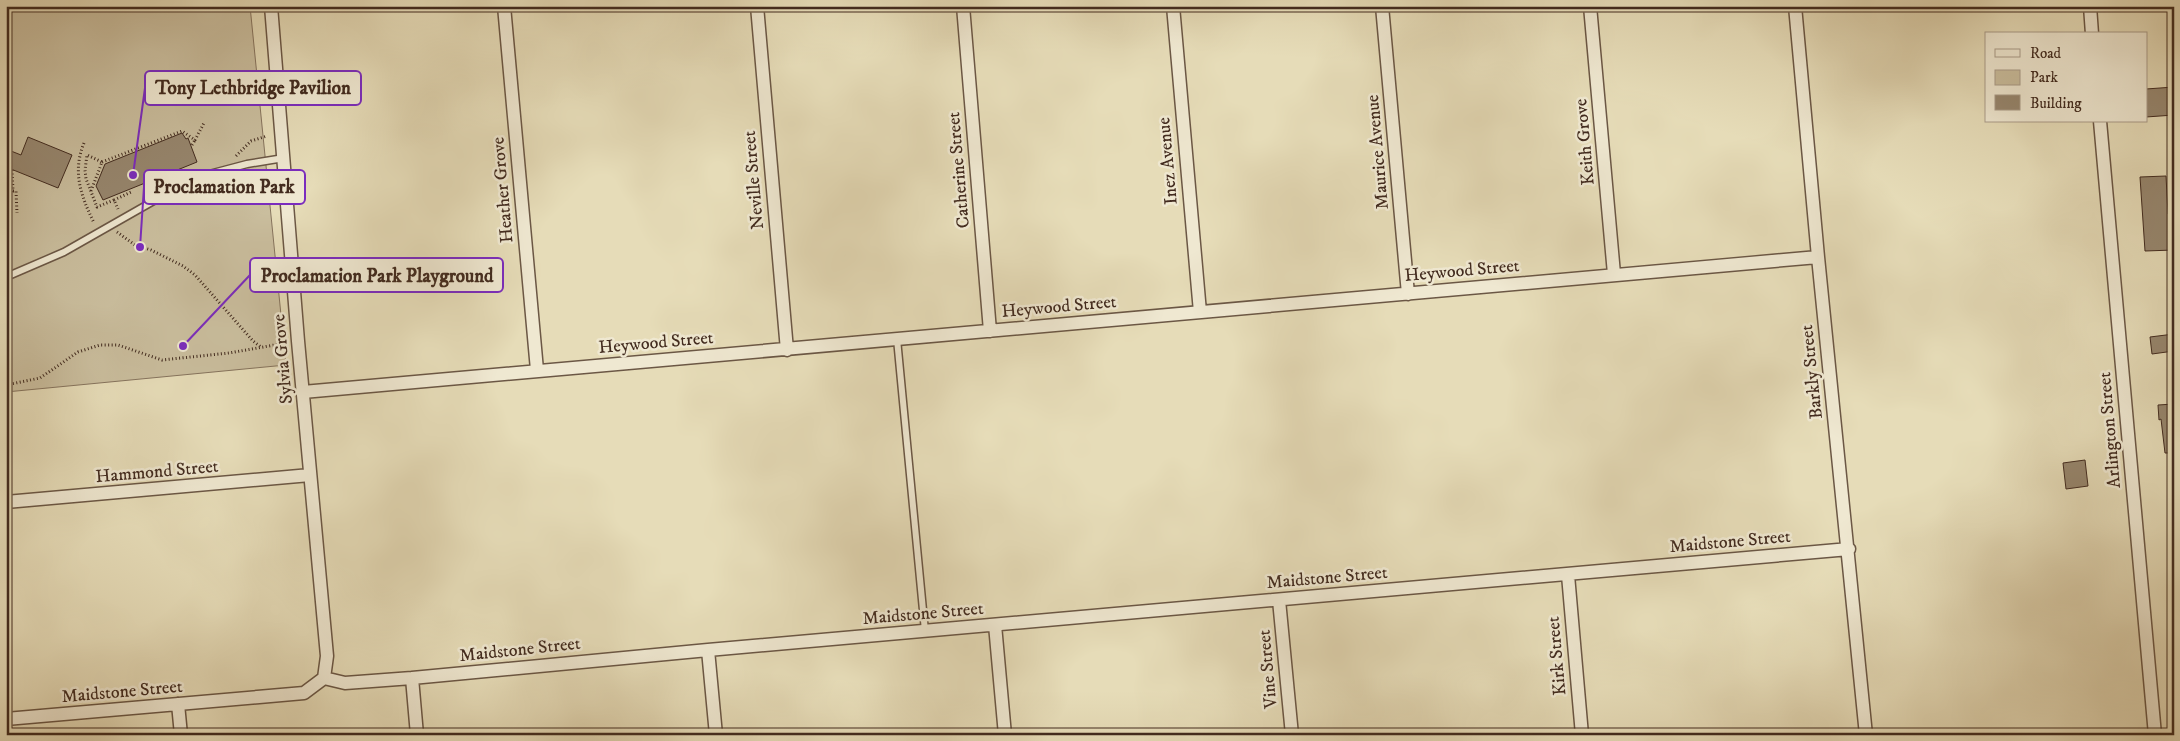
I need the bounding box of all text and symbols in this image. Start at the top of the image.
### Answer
legend [1985,32,2148,122]
text: Road [2030,44,2062,63]
text: Park [2030,68,2059,87]
callout: Tony Lethbridge Pavilion [145,71,361,105]
text: Tony Lethbridge Pavilion [154,77,352,100]
street label: Maurice Avenue [1362,94,1394,210]
text: Building [2030,94,2082,113]
street label: Keith Grove [1570,98,1600,186]
street label: Catherine Street [943,111,975,229]
street label: Inez Avenue [1153,116,1183,206]
street label: Neville Street [739,129,769,230]
street label: Heather Grove [487,136,519,244]
callout: Proclamation Park [144,170,305,204]
text: Proclamation Park [153,176,295,199]
street label: Heywood Street [1404,255,1521,287]
callout: Proclamation Park Playground [250,258,503,292]
text: Proclamation Park Playground [260,265,494,288]
street label: Heywood Street [1001,291,1118,323]
street label: Sylvia Grove [268,313,298,405]
street label: Barkly Street [1796,324,1828,420]
street label: Heywood Street [598,327,715,359]
street label: Arlington Street [2094,371,2126,489]
street label: Hammond Street [95,456,220,488]
street label: Maidstone Street [1669,526,1792,558]
street label: Maidstone Street [1266,562,1389,594]
street label: Maidstone Street [862,598,985,630]
street label: Kirk Street [1543,615,1571,696]
street label: Vine Street [1254,628,1282,710]
street label: Maidstone Street [458,633,582,667]
street label: Maidstone Street [61,676,184,708]

